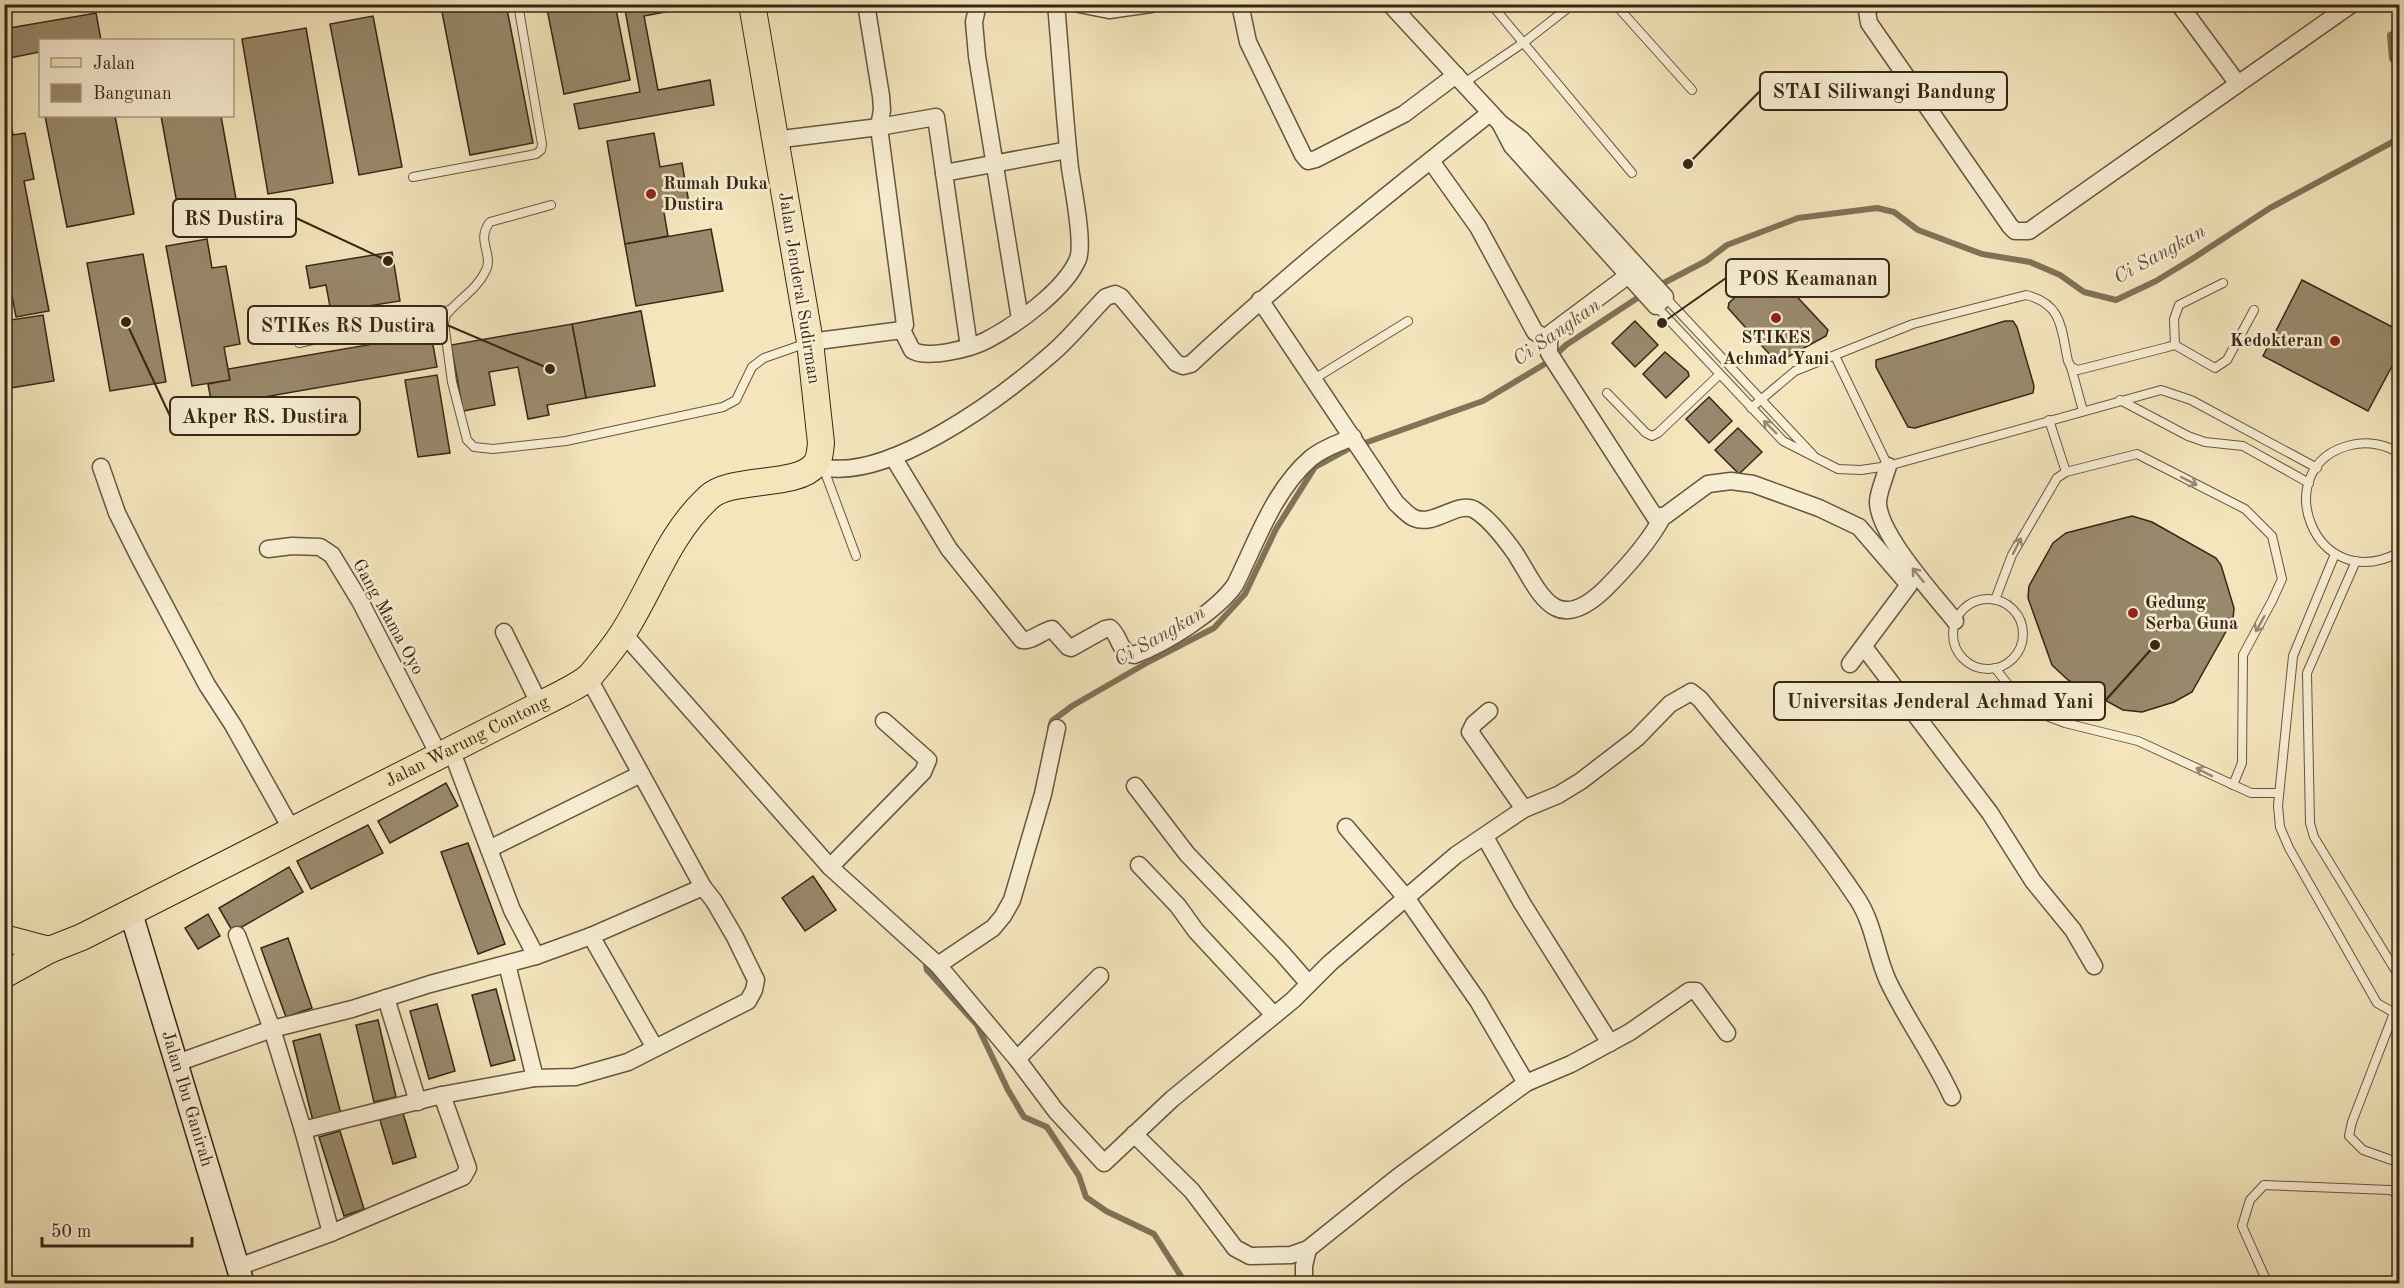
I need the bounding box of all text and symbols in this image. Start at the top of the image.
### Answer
legend [39,39,234,117]
text: Jalan [93,55,135,73]
callout: STAI Siliwangi Bandung [1760,72,2007,110]
text: STAI Siliwangi Bandung [1773,83,1995,103]
text: Bangunan [93,85,172,103]
place label: Rumah Duka Dustira [663,175,768,214]
marker: Rumah Duka Dustira [644,187,658,201]
street label: Jalan Jenderal Sudirman [775,191,823,385]
callout: RS Dustira [173,199,296,237]
text: RS Dustira [184,210,284,230]
water label: Ci Sangkan [2111,222,2209,288]
callout: POS Keamanan [1726,259,1889,297]
text: POS Keamanan [1738,270,1878,290]
water label: Ci Sangkan [1510,296,1604,370]
callout: STIKes RS Dustira [248,306,447,344]
marker: STIKES Achmad Yani [1769,311,1783,325]
text: STIKes RS Dustira [261,317,435,337]
place label: STIKES Achmad Yani [1723,329,1829,368]
place label: Kedokteran [2230,332,2323,350]
marker: Kedokteran [2328,334,2342,348]
callout: Akper RS. Dustira [170,397,360,435]
text: Akper RS. Dustira [182,408,348,428]
one-way arrow [1762,420,1777,435]
one-way arrow [2180,475,2197,487]
one-way arrow [2012,537,2023,555]
street label: Gang Mama Oyo [349,556,427,678]
one-way arrow [1912,568,1925,584]
place label: Gedung Serba Guna [2145,594,2238,633]
water label: Ci Sangkan [1111,603,1209,671]
marker: Gedung Serba Guna [2126,606,2140,620]
one-way arrow [2254,615,2266,632]
callout: Universitas Jenderal Achmad Yani [1774,682,2105,720]
street label: Jalan Warung Contong [383,692,552,790]
text: Universitas Jenderal Achmad Yani [1787,693,2094,713]
one-way arrow [2195,766,2213,778]
street label: Jalan Ibu Ganirah [158,1029,216,1169]
scale bar [42,1210,192,1248]
text: 50 m [51,1223,91,1241]

